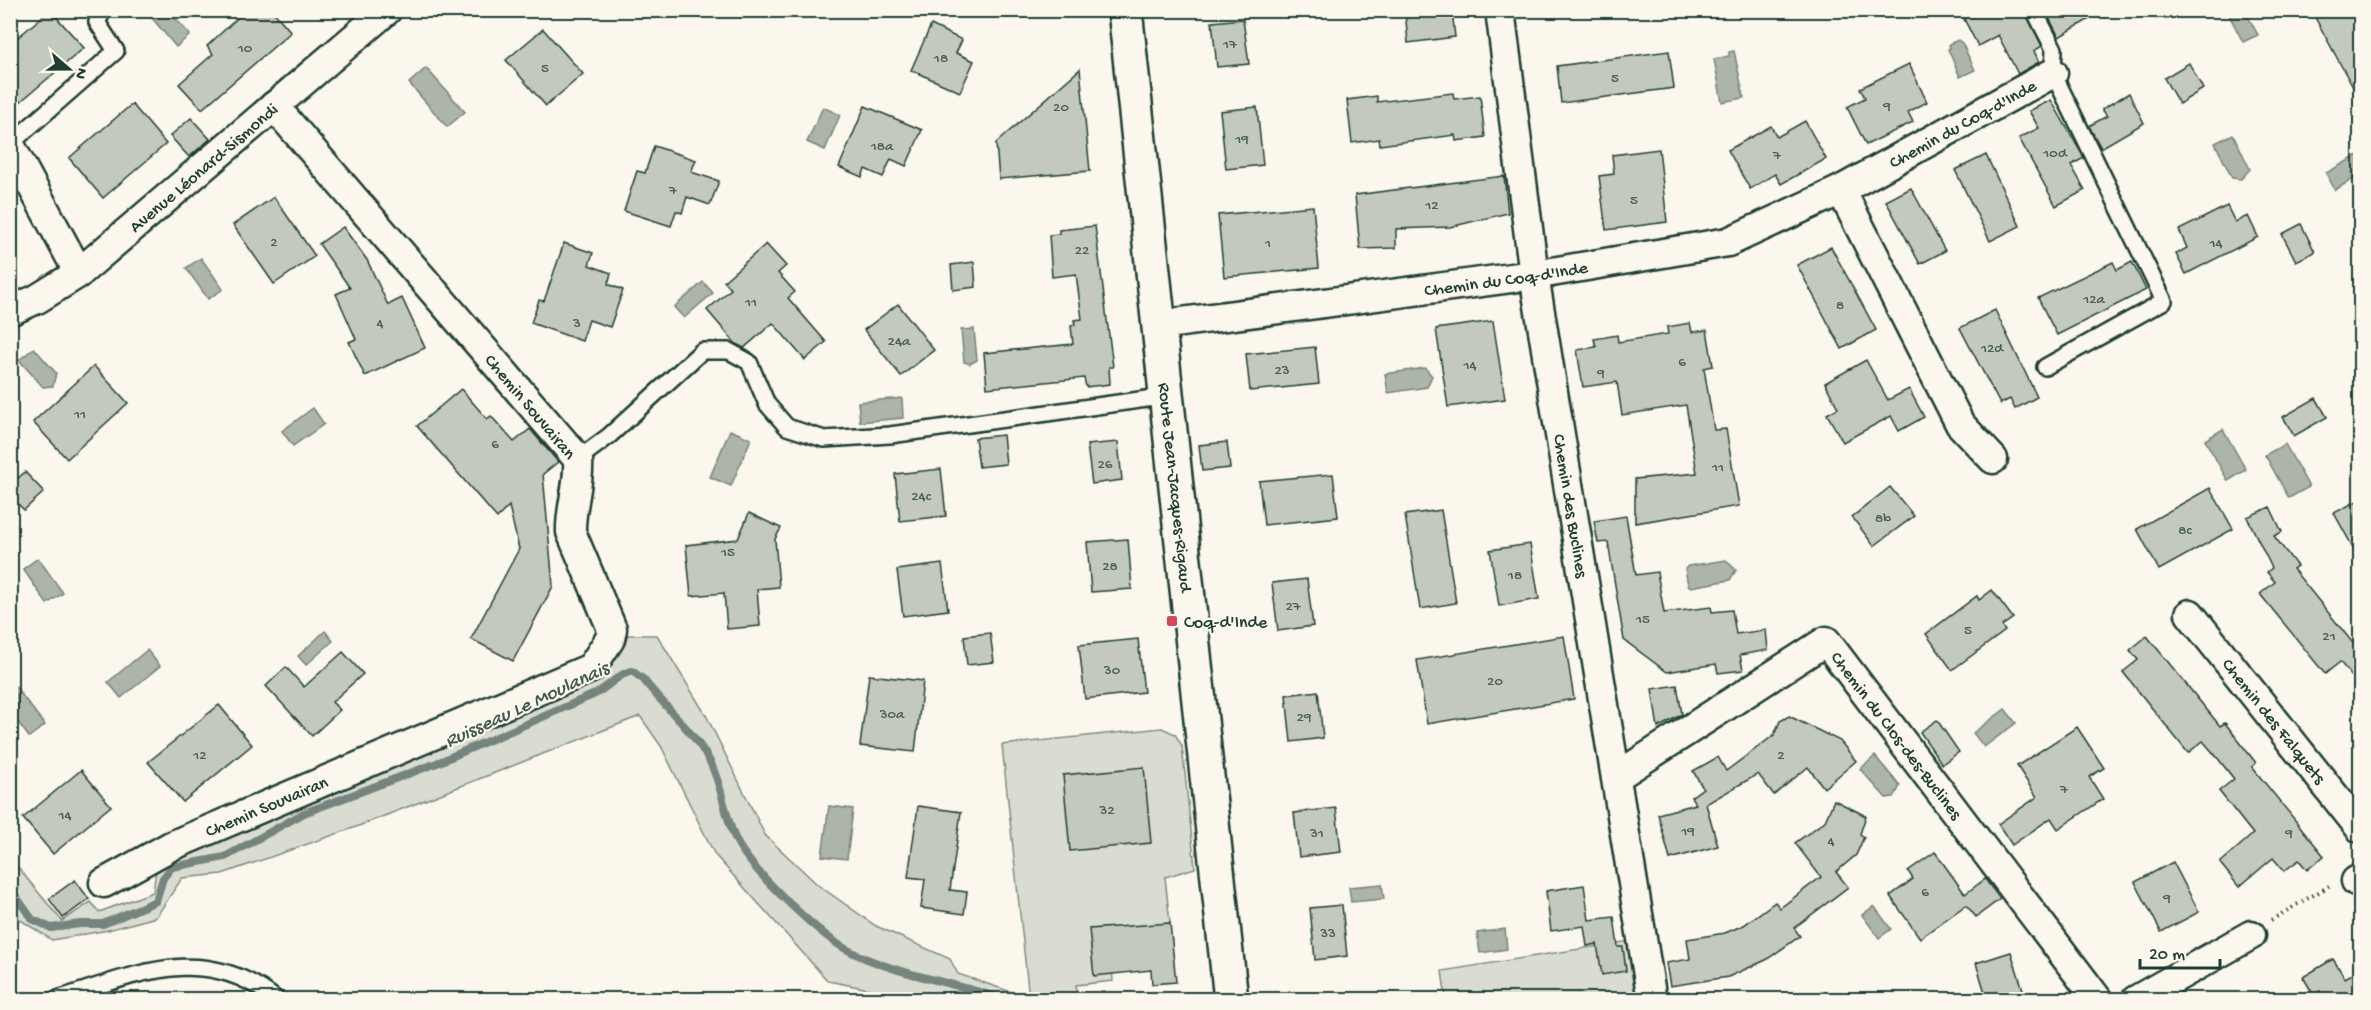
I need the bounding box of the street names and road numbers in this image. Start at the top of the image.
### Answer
street label: Chemin du Coq-d'Inde [1886,76,2041,174]
street label: Avenue Léonard-Sismondi [126,100,283,238]
street label: Chemin du Coq-d'Inde [1423,258,1590,303]
street label: Chemin Souvairan [479,351,580,465]
street label: Route Jean-Jacques-Rigaud [1152,382,1195,595]
street label: Chemin des Buclines [1547,433,1591,581]
street label: Chemin du Clos-des-Buclines [1825,648,1966,826]
street label: Chemin des Falquets [2216,655,2330,790]
street label: Chemin Souvairan [203,772,332,843]

